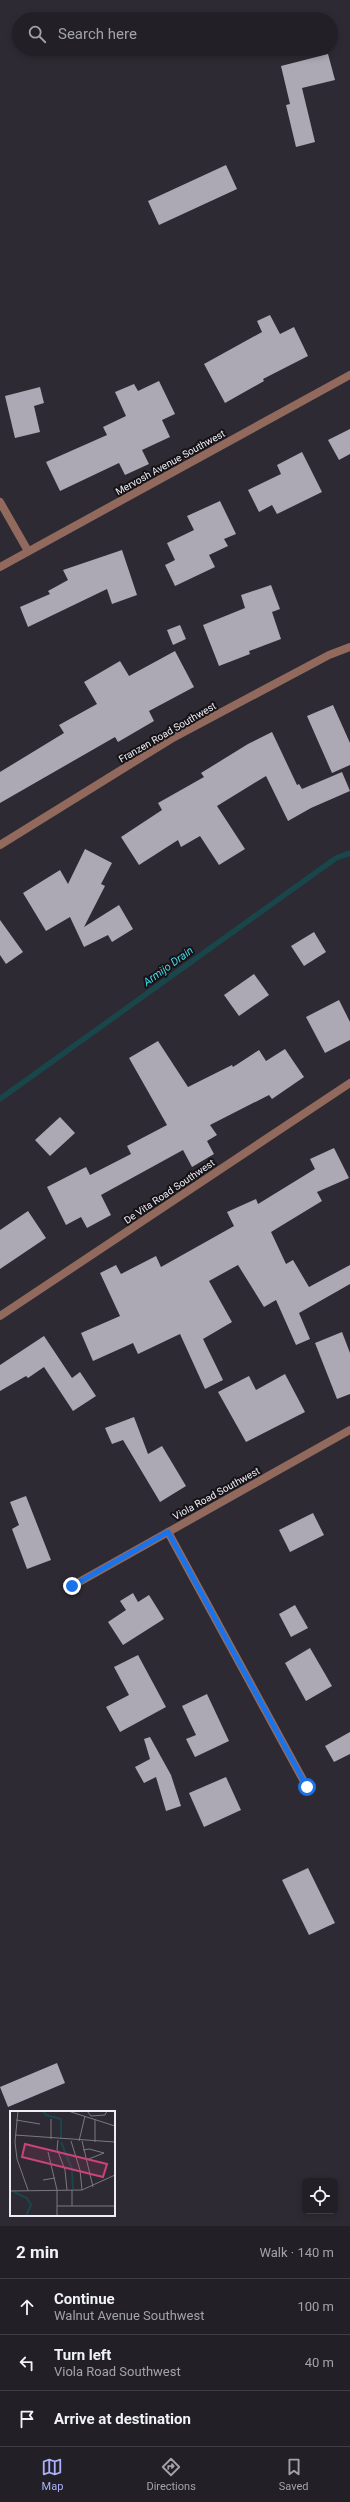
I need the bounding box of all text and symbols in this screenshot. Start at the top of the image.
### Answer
search box [12,12,338,56]
icon: search [26,23,48,45]
text: Search here [58,25,137,43]
street label: Mervosh Avenue Southwest [114,428,227,497]
street label: Franzen Road Southwest [117,700,218,765]
water label: Armijo Drain [140,944,196,989]
street label: De Vita Road Southwest [122,1157,217,1226]
street label: Viola Road Southwest [171,1465,262,1522]
route end [63,1577,81,1595]
route start [298,1778,316,1796]
inset map [10,2111,115,2216]
map controls [302,2178,338,2214]
button: locate [302,2178,338,2214]
text: 2 min [16,2242,59,2262]
text: Walk · 140 m [259,2245,334,2260]
text: Continue [54,2290,115,2308]
icon: ahead [16,2296,38,2318]
text: 100 m [297,2299,334,2314]
text: Walnut Avenue Southwest [54,2308,204,2323]
text: Turn left [54,2346,111,2364]
icon: left [16,2352,38,2374]
text: 40 m [305,2355,334,2370]
text: Viola Road Southwest [54,2364,181,2379]
icon: arrive [16,2408,38,2430]
text: Arrive at destination [54,2410,191,2428]
tab: Map [41,2456,63,2493]
tab: Directions [146,2456,196,2493]
tab: Saved [279,2456,309,2493]

